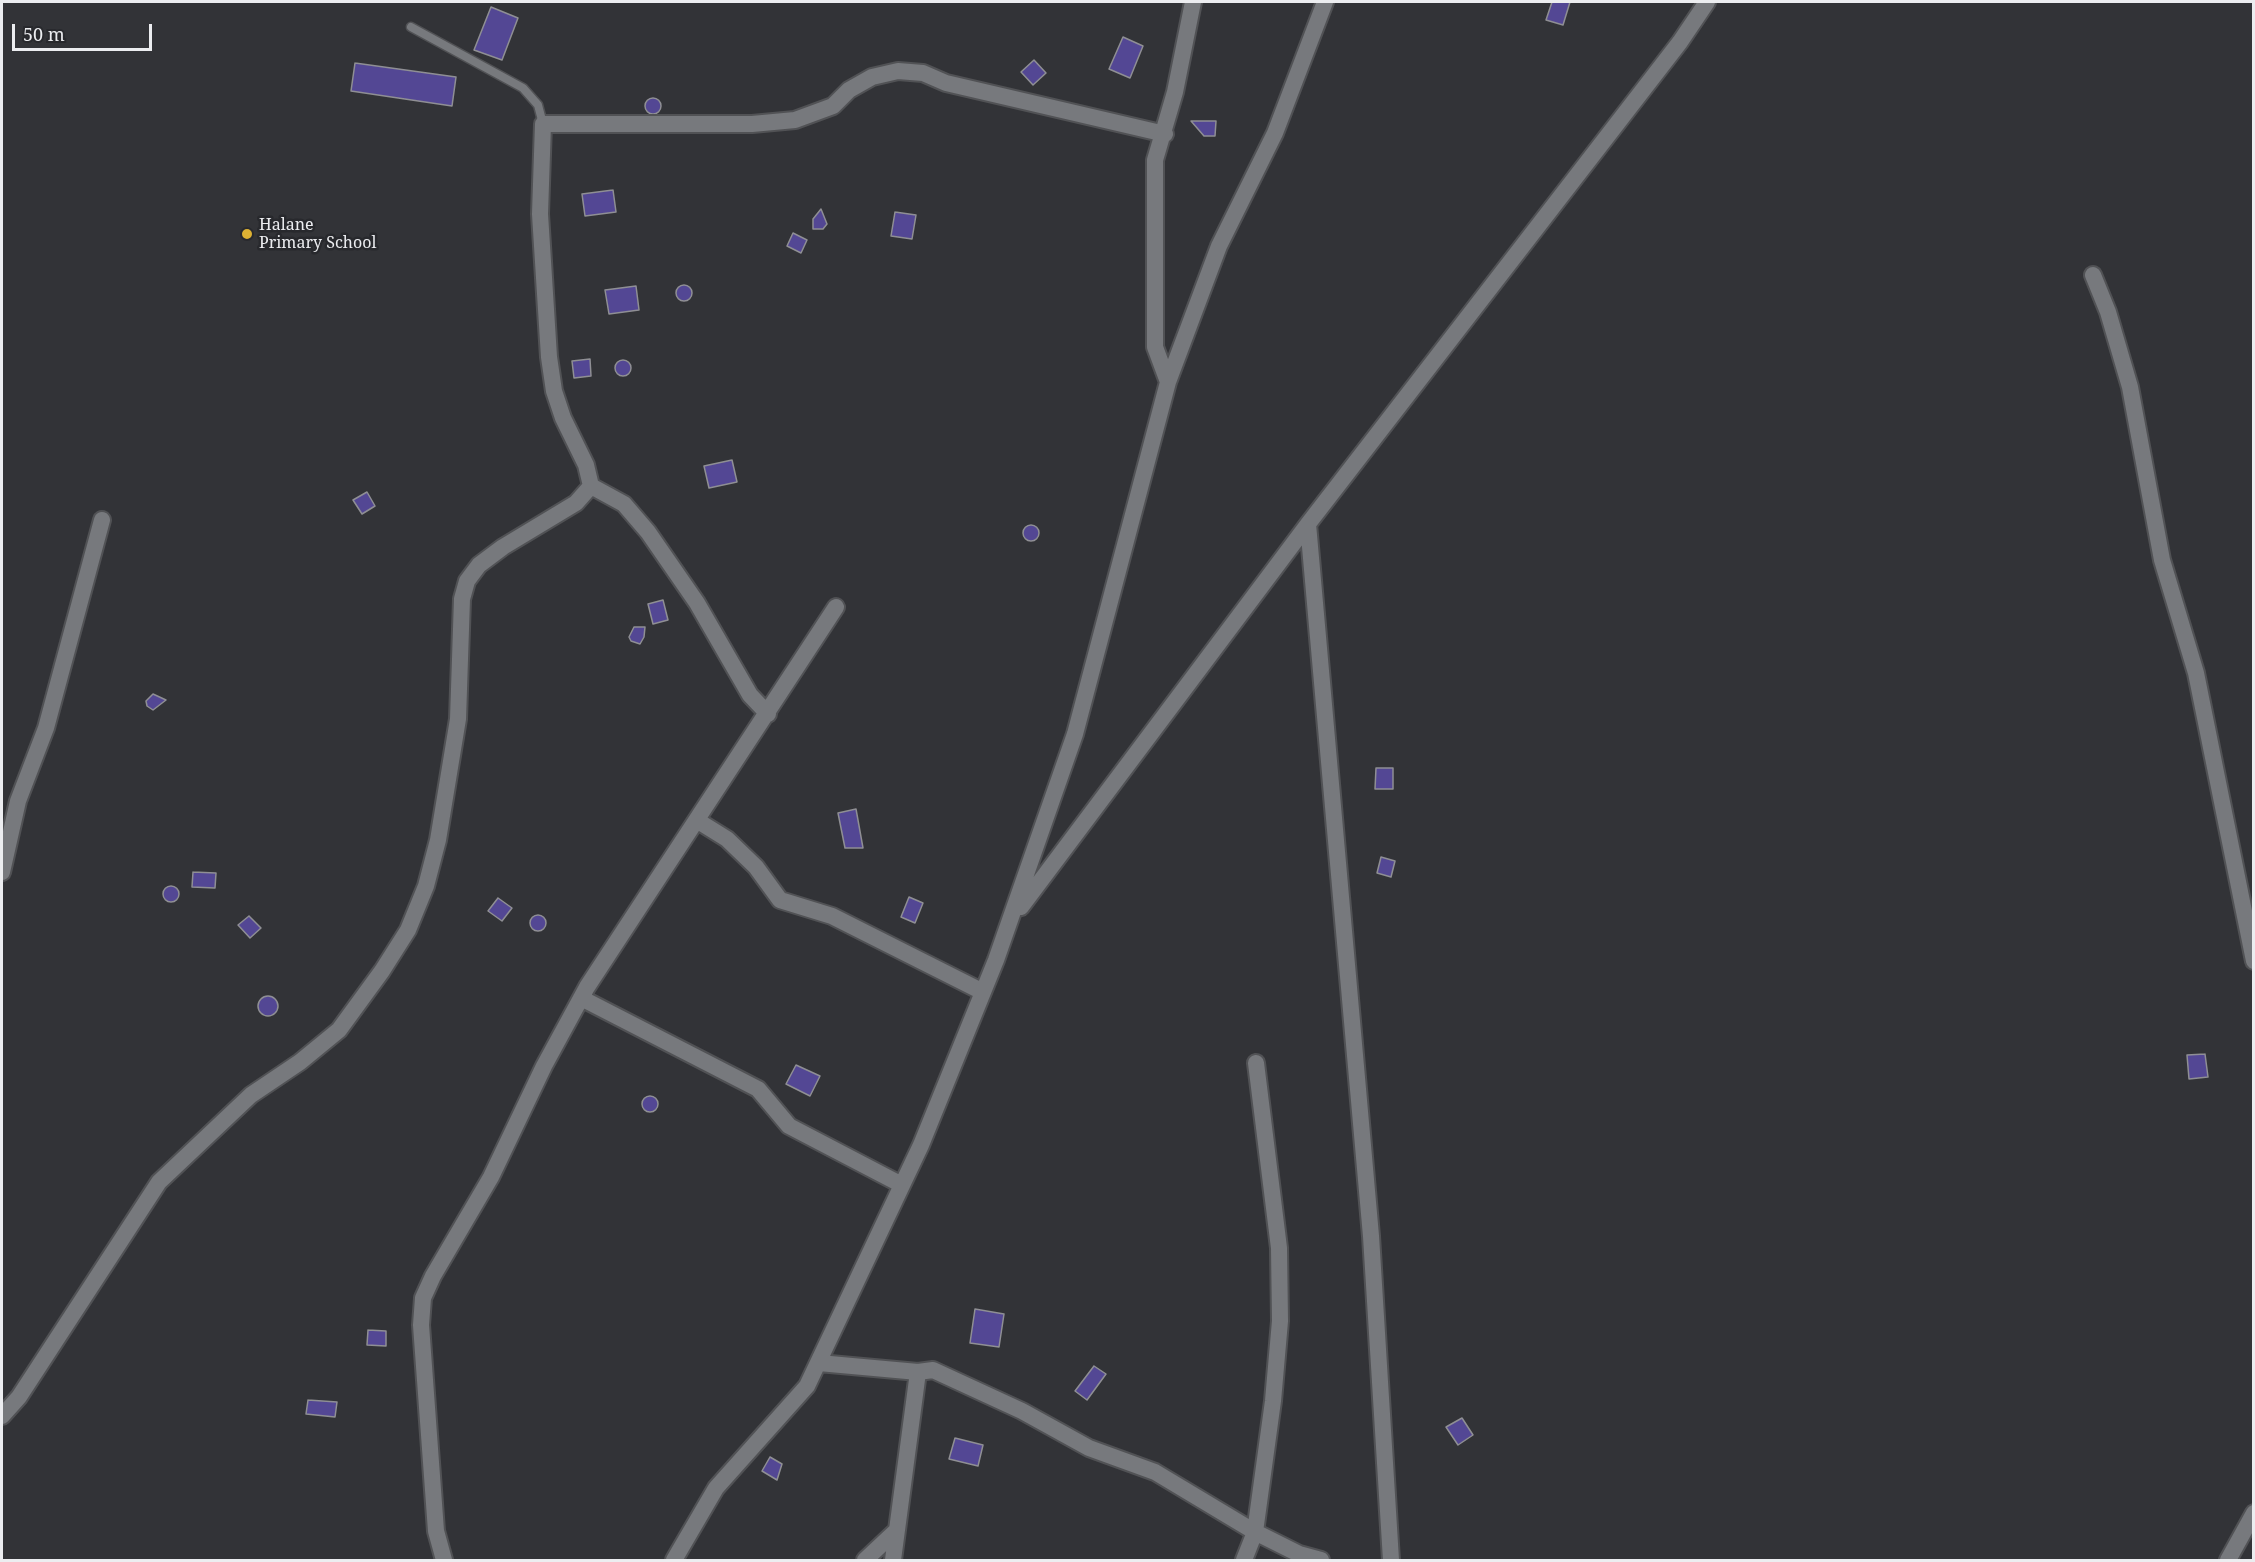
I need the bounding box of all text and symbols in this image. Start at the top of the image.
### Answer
scale bar [15,12,154,50]
text: 50 m [23,22,65,46]
place label: Halane Primary School [259,215,376,253]
marker: Halane Primary School [240,227,254,241]

